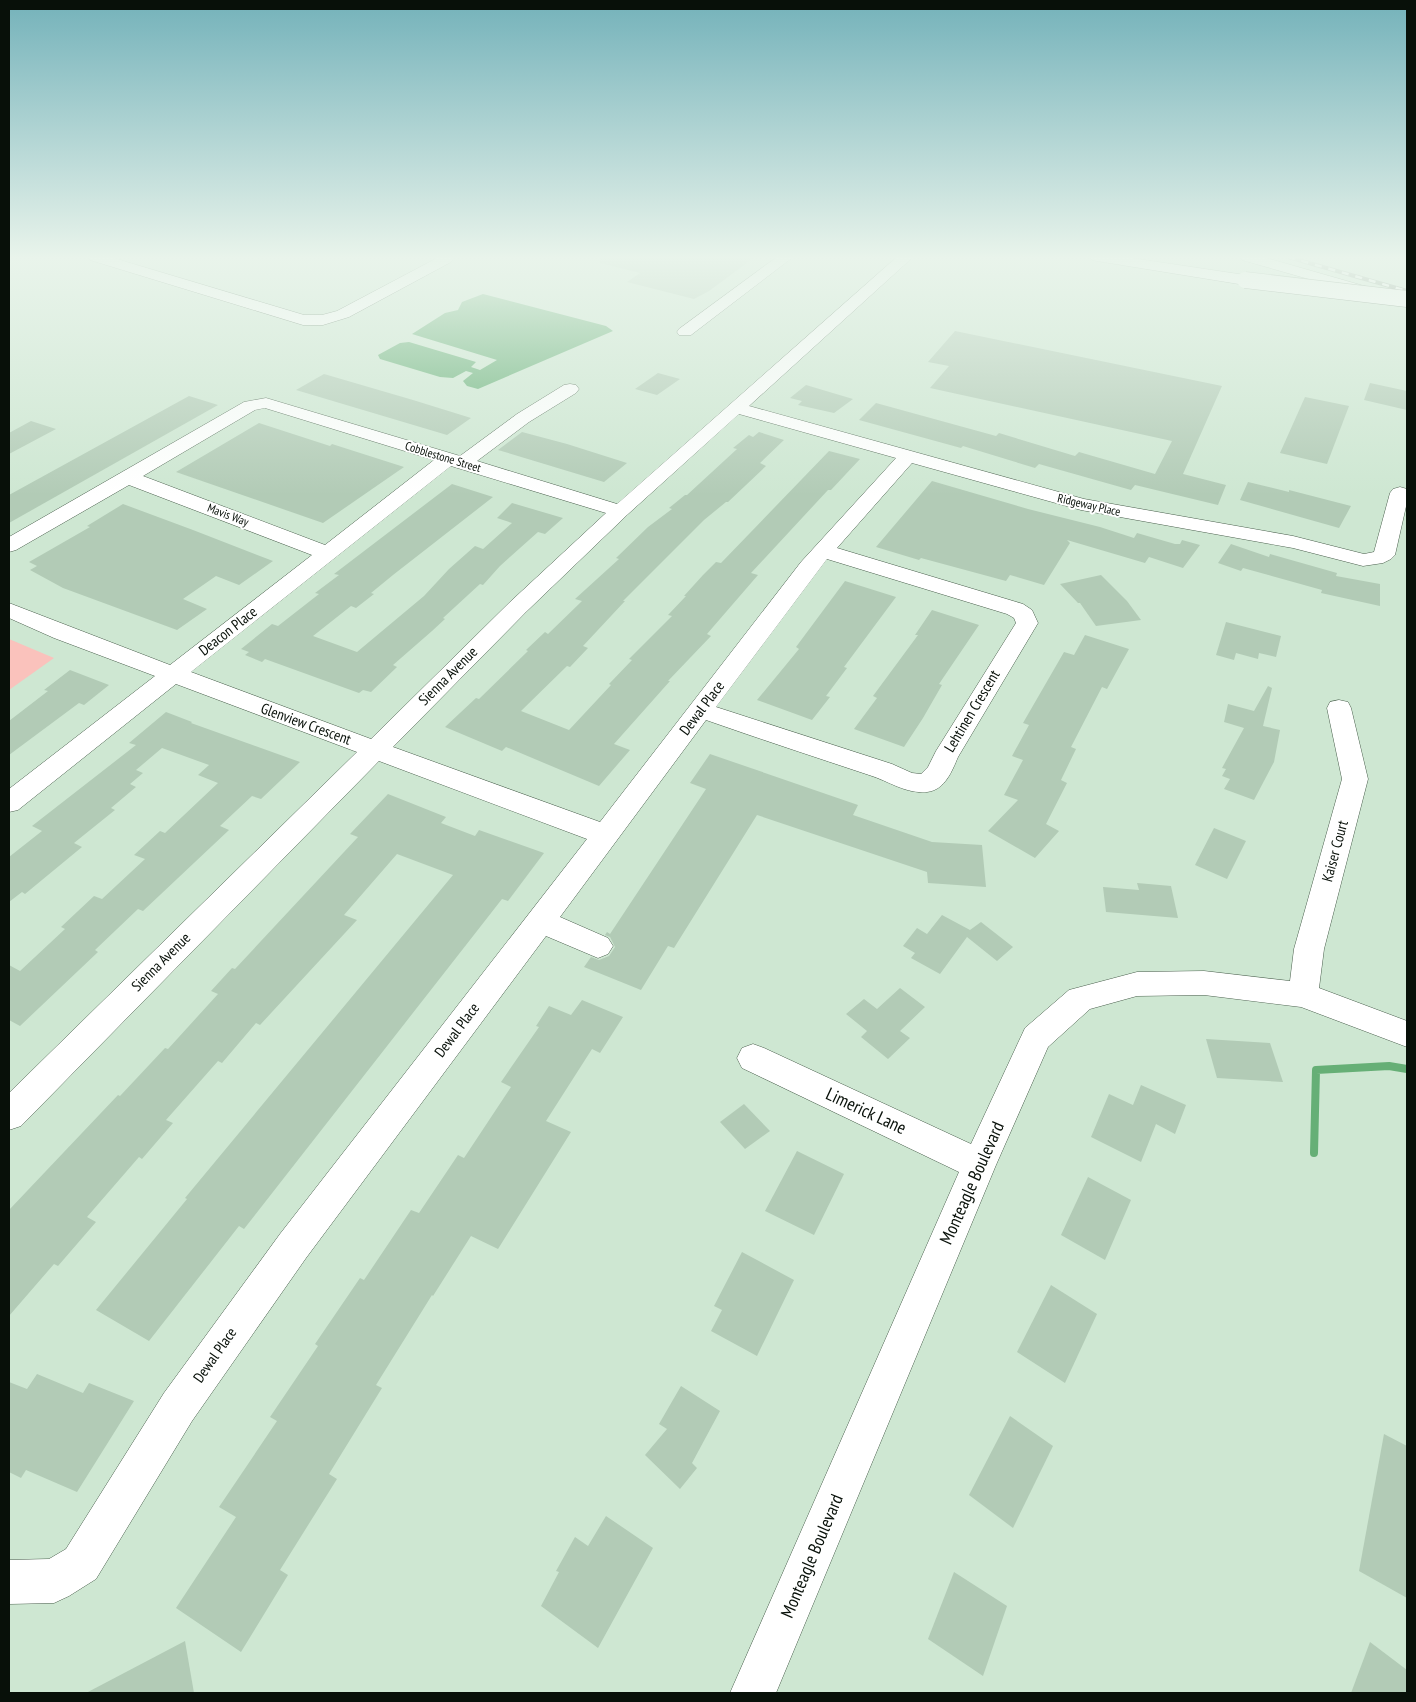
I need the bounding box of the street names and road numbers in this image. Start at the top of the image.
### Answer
street label: Cobblestone Street [403,438,484,475]
street label: Ridgeway Place [1056,490,1122,519]
street label: Mavis Way [205,500,251,529]
street label: Deacon Place [195,602,261,659]
street label: Sienna Avenue [414,642,481,709]
street label: Lehtinen Crescent [940,666,1003,755]
street label: Dewal Place [675,677,728,739]
street label: Glenview Crescent [258,698,354,749]
street label: Kaiser Court [1317,818,1352,884]
street label: Sienna Avenue [127,928,194,995]
street label: Dewal Place [430,999,483,1061]
street label: Limerick Lane [822,1082,910,1139]
street label: Monteagle Boulevard [934,1118,1009,1248]
street label: Dewal Place [189,1323,240,1386]
street label: Monteagle Boulevard [775,1491,848,1621]

